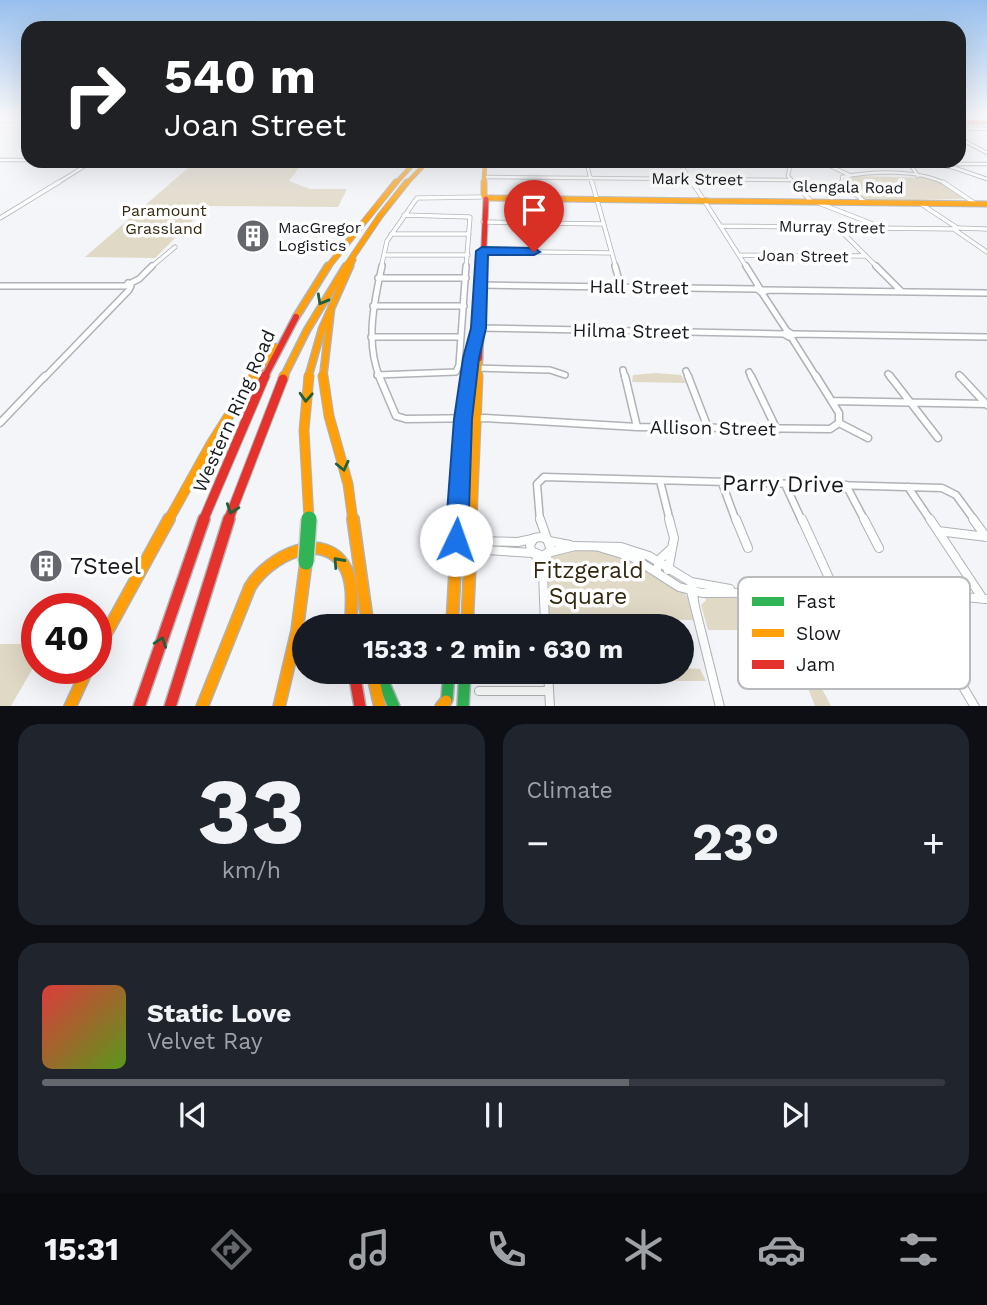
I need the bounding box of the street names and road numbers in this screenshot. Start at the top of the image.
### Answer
street label: Mark Street [651,169,743,189]
street label: Glengala Road [792,177,904,197]
street label: Murray Street [779,217,886,237]
street label: Joan Street [757,246,849,266]
street label: Hall Street [589,275,689,299]
street label: Hilma Street [572,318,690,344]
street label: Western Ring Road [188,326,280,496]
street label: Allison Street [650,415,776,441]
street label: Parry Drive [722,469,844,499]

